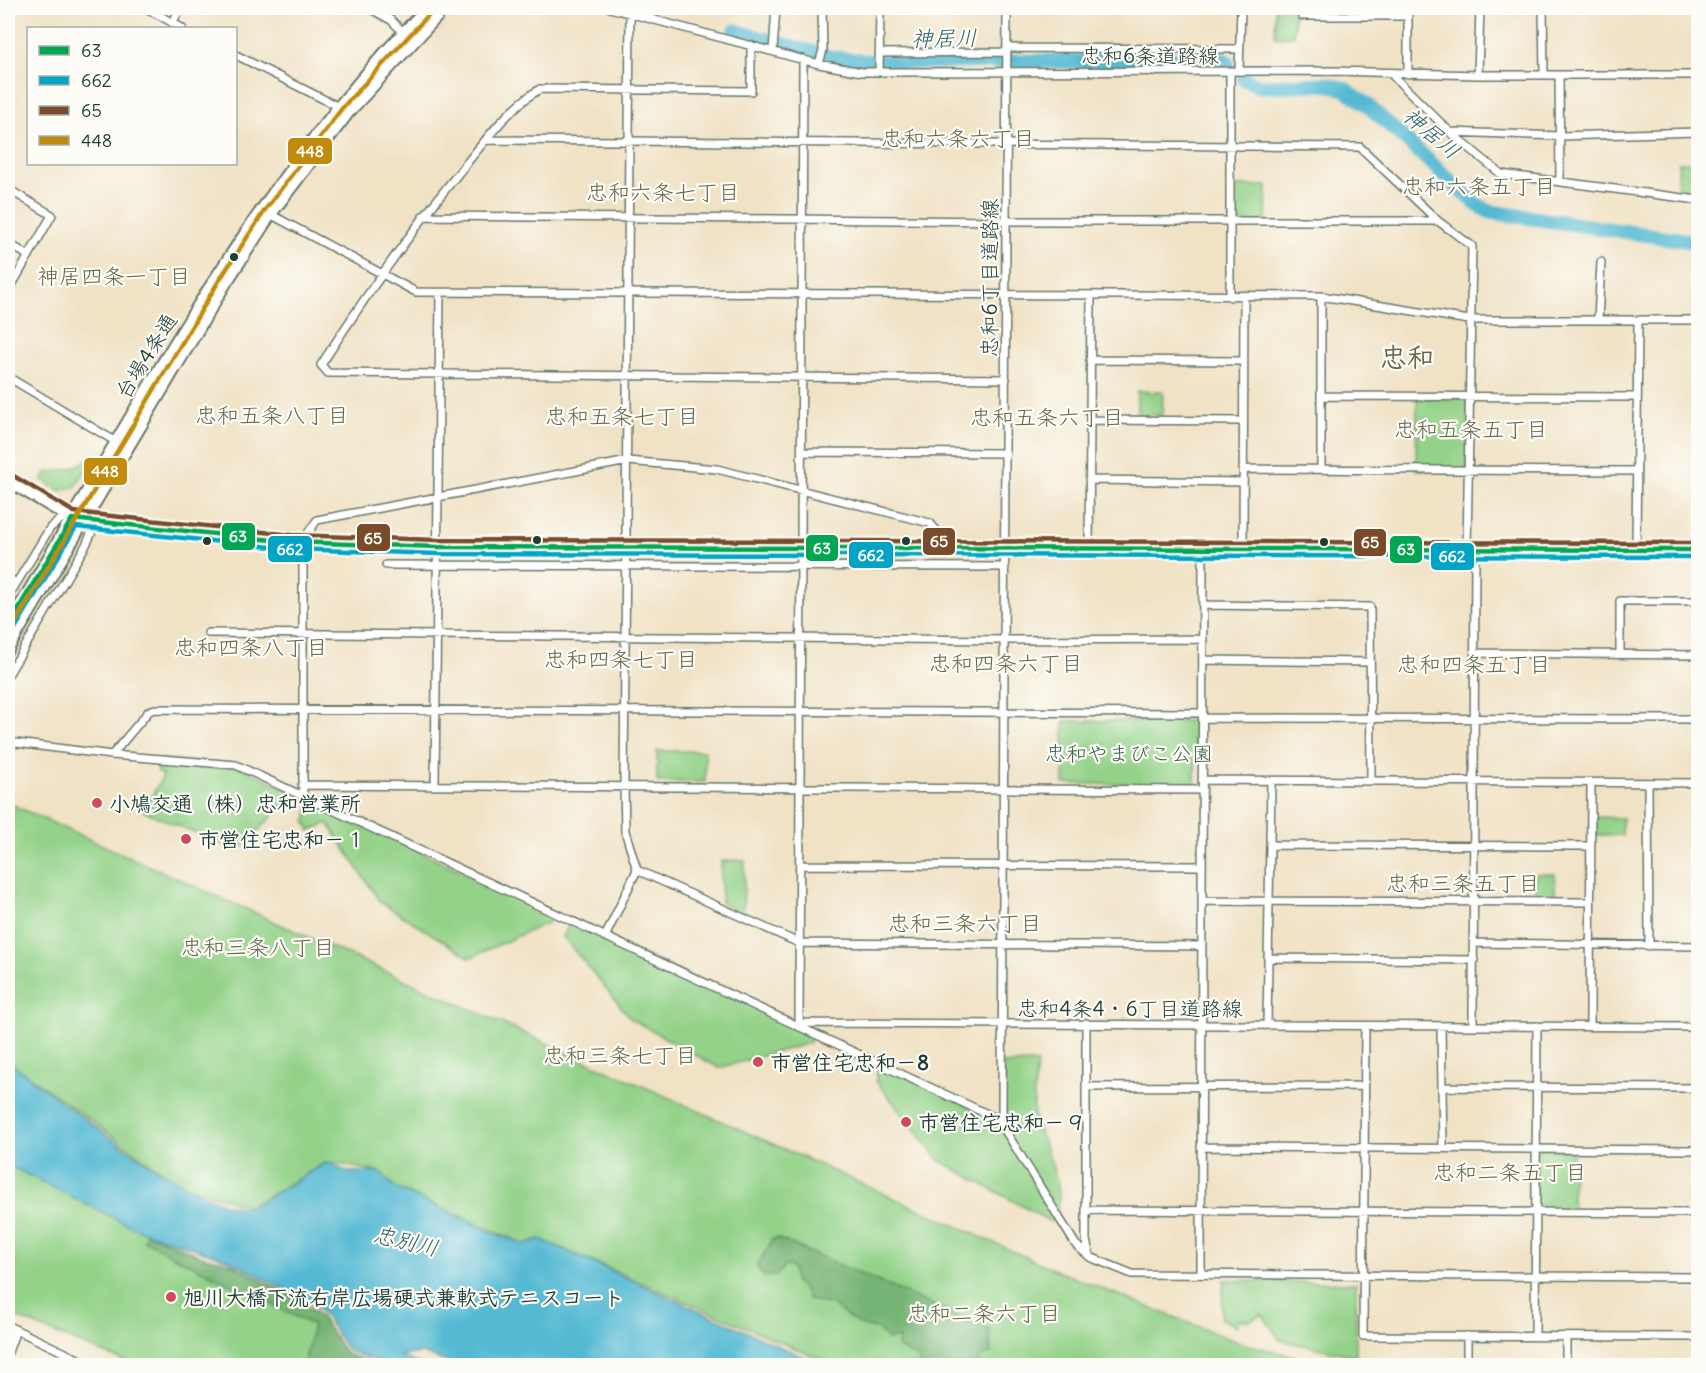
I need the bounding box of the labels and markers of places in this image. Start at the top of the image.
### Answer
unlabelled marker [228,251,240,263]
unlabelled marker [531,534,543,546]
unlabelled marker [201,535,213,547]
unlabelled marker [900,535,912,547]
unlabelled marker [1318,536,1330,548]
place label: 小鳩交通（株）忠和営業所 [109,790,361,817]
marker: 小鳩交通（株）忠和営業所 [90,796,104,810]
place label: 市営住宅忠和－１ [198,826,366,853]
marker: 市営住宅忠和－１ [179,832,193,846]
place label: 市営住宅忠和－8 [770,1049,929,1076]
marker: 市営住宅忠和－8 [751,1055,765,1069]
place label: 市営住宅忠和－９ [918,1109,1086,1136]
marker: 市営住宅忠和－９ [899,1115,913,1129]
place label: 旭川大橋下流右岸広場硬式兼軟式テニスコート [183,1284,624,1311]
marker: 旭川大橋下流右岸広場硬式兼軟式テニスコート [164,1290,178,1304]

